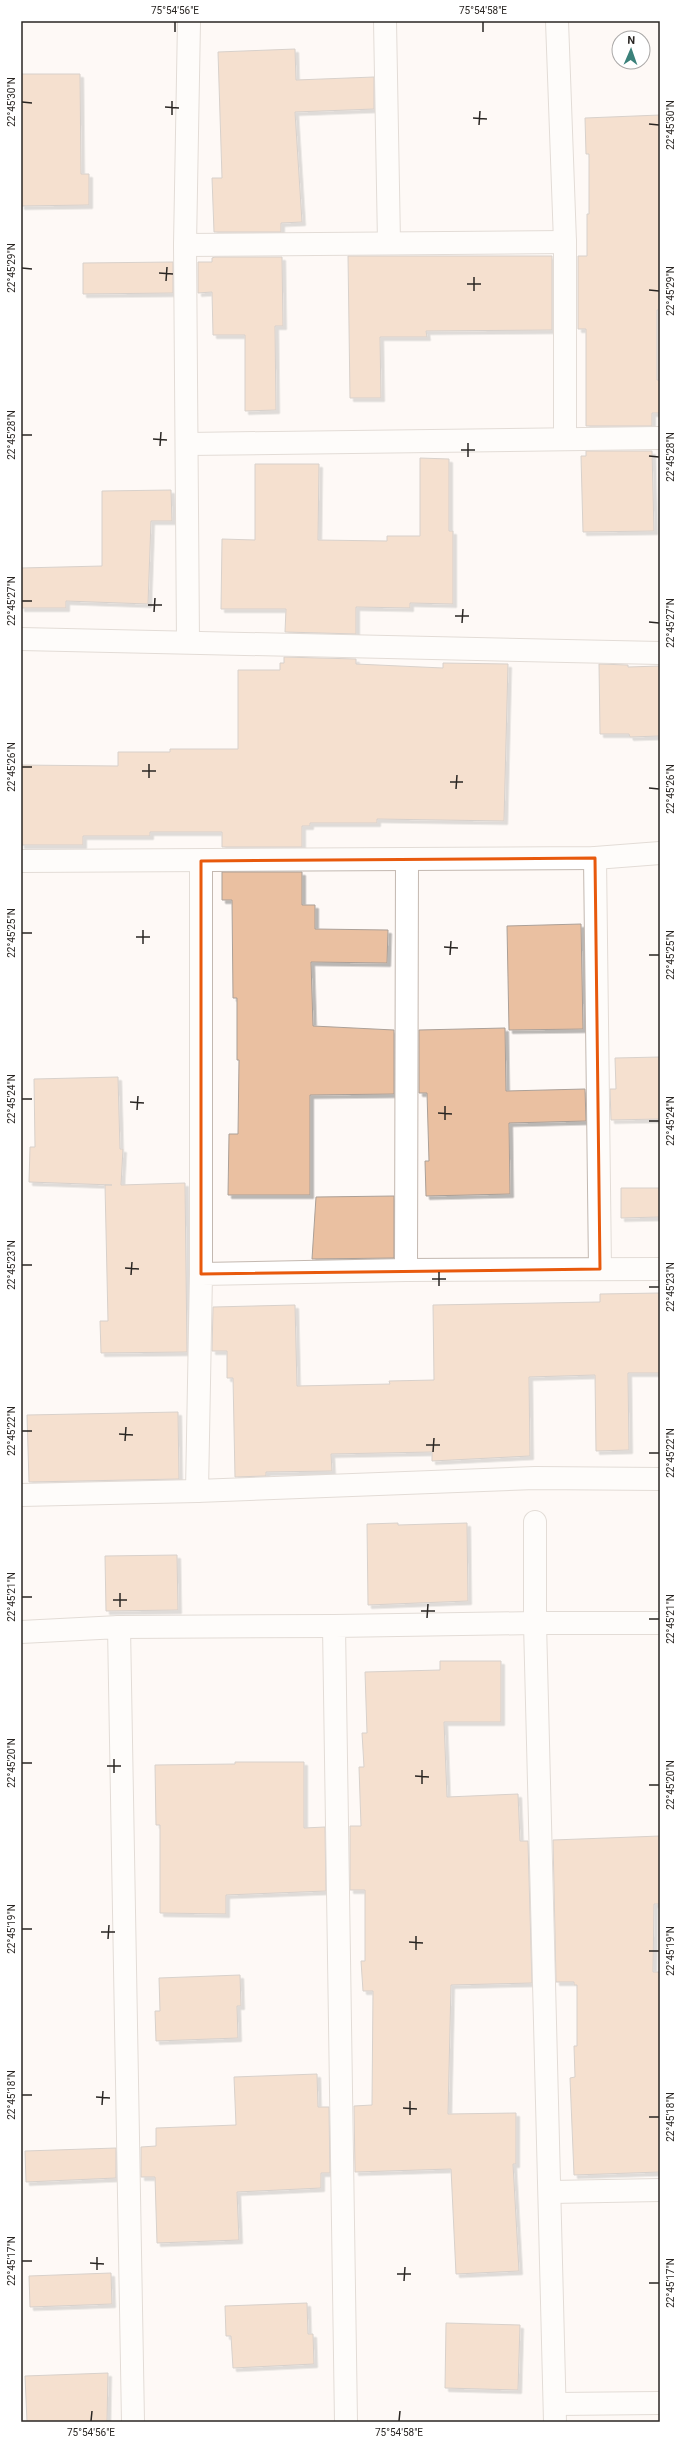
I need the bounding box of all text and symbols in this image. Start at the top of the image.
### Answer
text: 75°54'56"E [151,5,199,16]
text: 75°54'58"E [459,5,507,16]
north arrow [611,30,651,70]
text: N [627,34,636,47]
text: 22°45'30"N [6,77,17,127]
text: 22°45'30"N [665,100,676,150]
text: 22°45'29"N [6,243,17,293]
text: 22°45'29"N [665,266,676,316]
text: 22°45'28"N [6,410,17,460]
text: 22°45'28"N [665,432,676,482]
text: 22°45'27"N [6,576,17,626]
text: 22°45'27"N [665,598,676,648]
text: 22°45'26"N [6,742,17,792]
text: 22°45'26"N [665,764,676,814]
text: 22°45'25"N [6,908,17,958]
text: 22°45'25"N [665,930,676,980]
text: 22°45'24"N [6,1074,17,1124]
text: 22°45'24"N [665,1096,676,1146]
text: 22°45'23"N [6,1240,17,1290]
text: 22°45'23"N [665,1262,676,1312]
text: 22°45'22"N [6,1406,17,1456]
text: 22°45'22"N [665,1428,676,1478]
text: 22°45'21"N [6,1572,17,1622]
text: 22°45'21"N [665,1594,676,1644]
text: 22°45'20"N [6,1738,17,1788]
text: 22°45'20"N [665,1760,676,1810]
text: 22°45'19"N [6,1904,17,1954]
text: 22°45'19"N [665,1926,676,1976]
text: 22°45'18"N [6,2070,17,2120]
text: 22°45'18"N [665,2092,676,2142]
text: 22°45'17"N [6,2236,17,2286]
text: 22°45'17"N [665,2258,676,2308]
text: 75°54'56"E [67,2427,115,2438]
text: 75°54'58"E [375,2427,423,2438]

